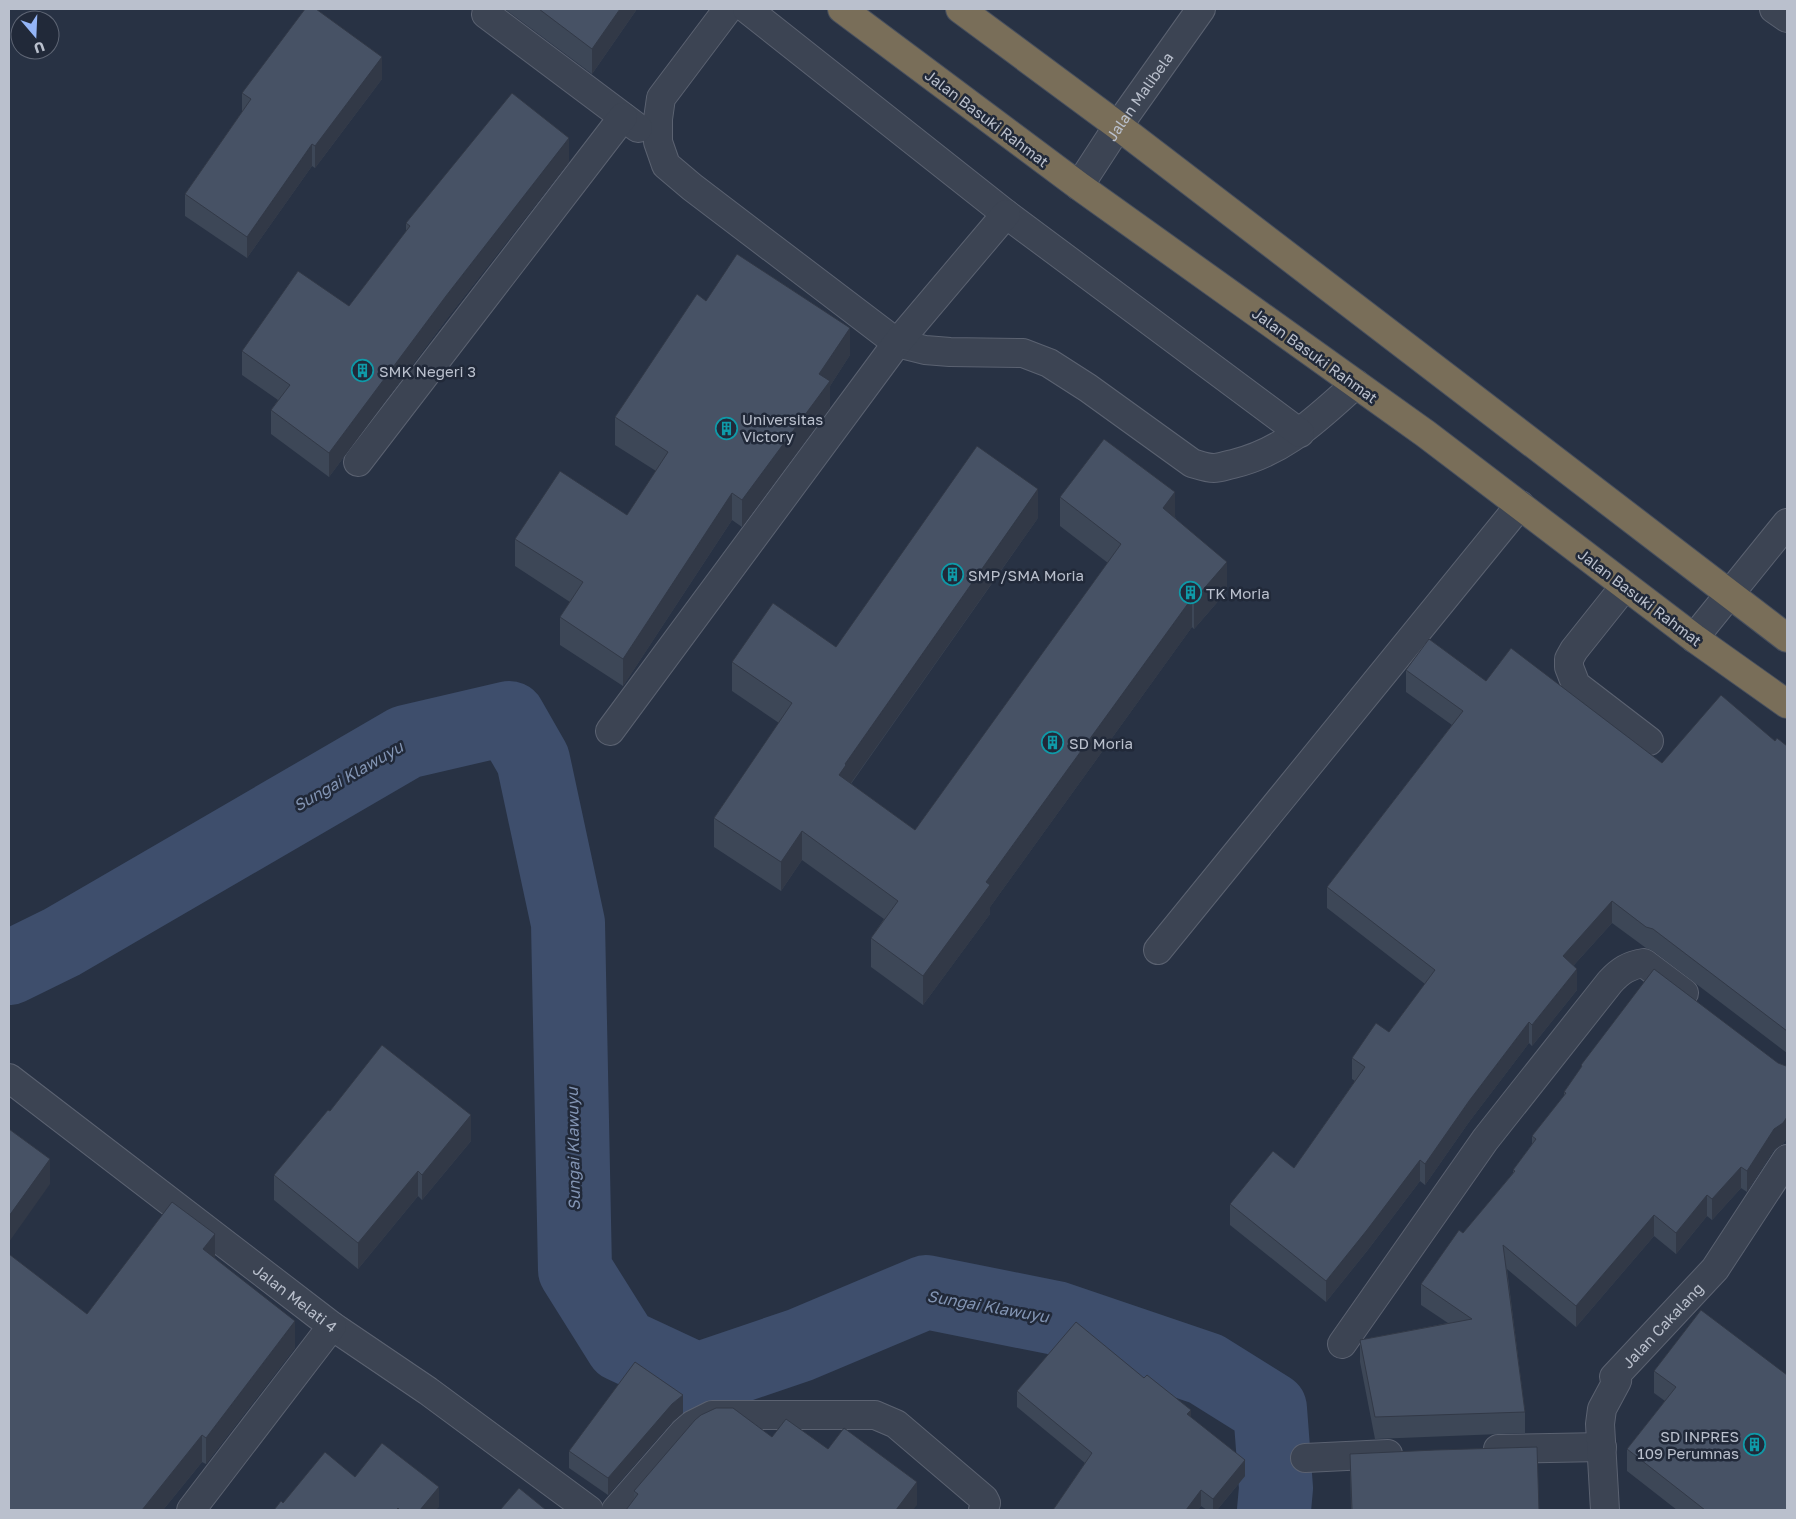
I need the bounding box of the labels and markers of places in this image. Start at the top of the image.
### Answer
building icon: SMK Negeri 3 [351,359,375,383]
place label: SMK Negeri 3 [379,362,476,380]
place label: Universitas Victory [742,410,823,445]
building icon: Universitas Victory [714,416,738,440]
building icon: SMP/SMA Moria [940,563,964,587]
place label: SMP/SMA Moria [968,566,1084,584]
building icon: TK Moria [1178,581,1202,605]
place label: TK Moria [1206,584,1270,602]
building icon: SD Moria [1041,731,1065,755]
place label: SD Moria [1069,734,1133,752]
place label: SD INPRES 109 Perumnas [1637,1427,1739,1462]
building icon: SD INPRES 109 Perumnas [1743,1433,1767,1457]

